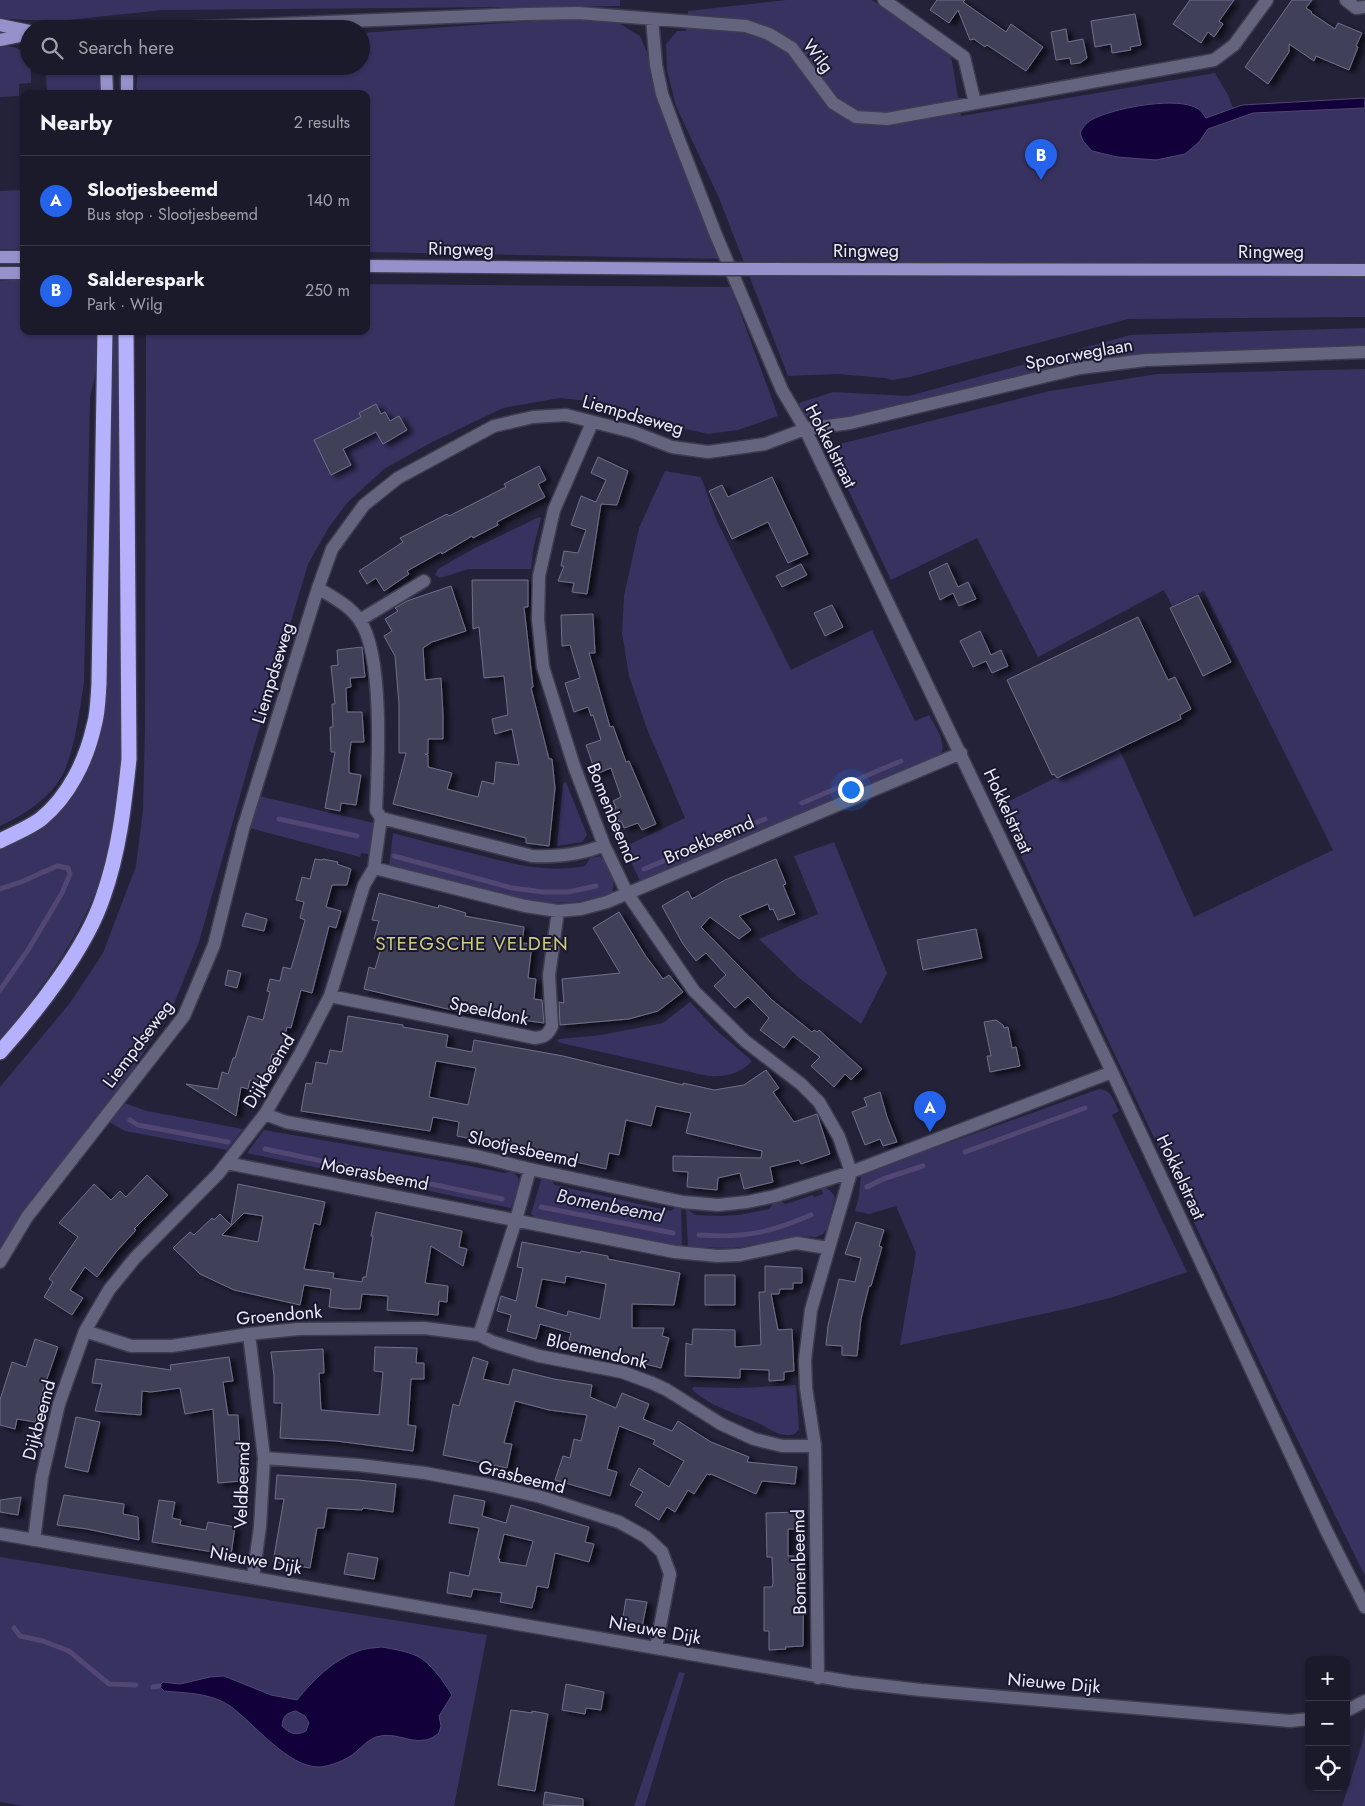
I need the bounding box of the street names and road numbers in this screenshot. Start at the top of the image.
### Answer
street label: Wilg [796,33,840,79]
street label: Ringweg [428,235,494,263]
street label: Ringweg [833,238,899,264]
street label: Ringweg [1238,239,1304,265]
street label: Spoorweglaan [1023,332,1135,376]
street label: Liempdseweg [579,388,687,442]
street label: Hokkelstraat [799,400,864,493]
street label: Liempdseweg [245,619,301,727]
street label: Bomenbeemd [580,759,644,867]
street label: Hokkelstraat [977,764,1039,858]
street label: Broekbeemd [660,809,758,871]
street label: Speeldonk [447,990,531,1032]
street label: Liempdseweg [96,994,180,1094]
street label: Dijkbeemd [237,1029,301,1113]
street label: Slootjesbeemd [465,1124,581,1174]
street label: Hokkelstraat [1150,1130,1212,1224]
street label: Moerasbeemd [319,1151,431,1197]
street label: Groendonk [235,1298,323,1332]
street label: Bloemendonk [544,1327,650,1375]
street label: Dijkbeemd [16,1377,62,1463]
street label: Veldbeemd [227,1441,257,1529]
street label: Grasbeemd [476,1454,568,1500]
street label: Bomenbeemd [785,1509,813,1615]
street label: Nieuwe Dijk [208,1539,304,1581]
street label: Nieuwe Dijk [607,1609,703,1651]
street label: Nieuwe Dijk [1006,1666,1102,1700]

